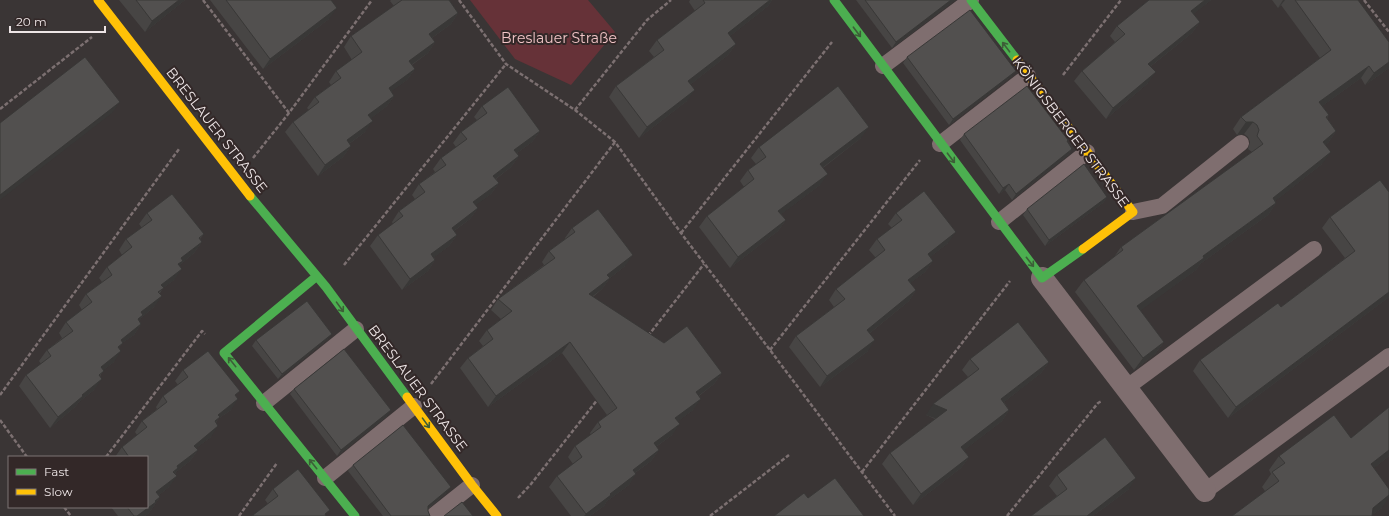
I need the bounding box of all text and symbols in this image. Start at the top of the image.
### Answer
scale bar [10,8,105,34]
text: 20 m [16,14,47,29]
one-way arrow [853,26,861,37]
park label: Breslauer Straße [501,29,617,47]
one-way arrow [1002,41,1010,52]
street label: KÖNIGSBERGER STRASSE [1009,53,1133,211]
street label: BRESLAUER STRASSE [162,64,272,196]
one-way arrow [947,153,956,164]
one-way arrow [1025,257,1034,268]
one-way arrow [336,302,344,313]
street label: BRESLAUER STRASSE [364,321,472,455]
one-way arrow [227,357,236,368]
one-way arrow [422,417,431,428]
legend [8,456,148,508]
one-way arrow [309,458,318,469]
text: Fast [44,464,69,479]
text: Slow [44,484,73,499]

